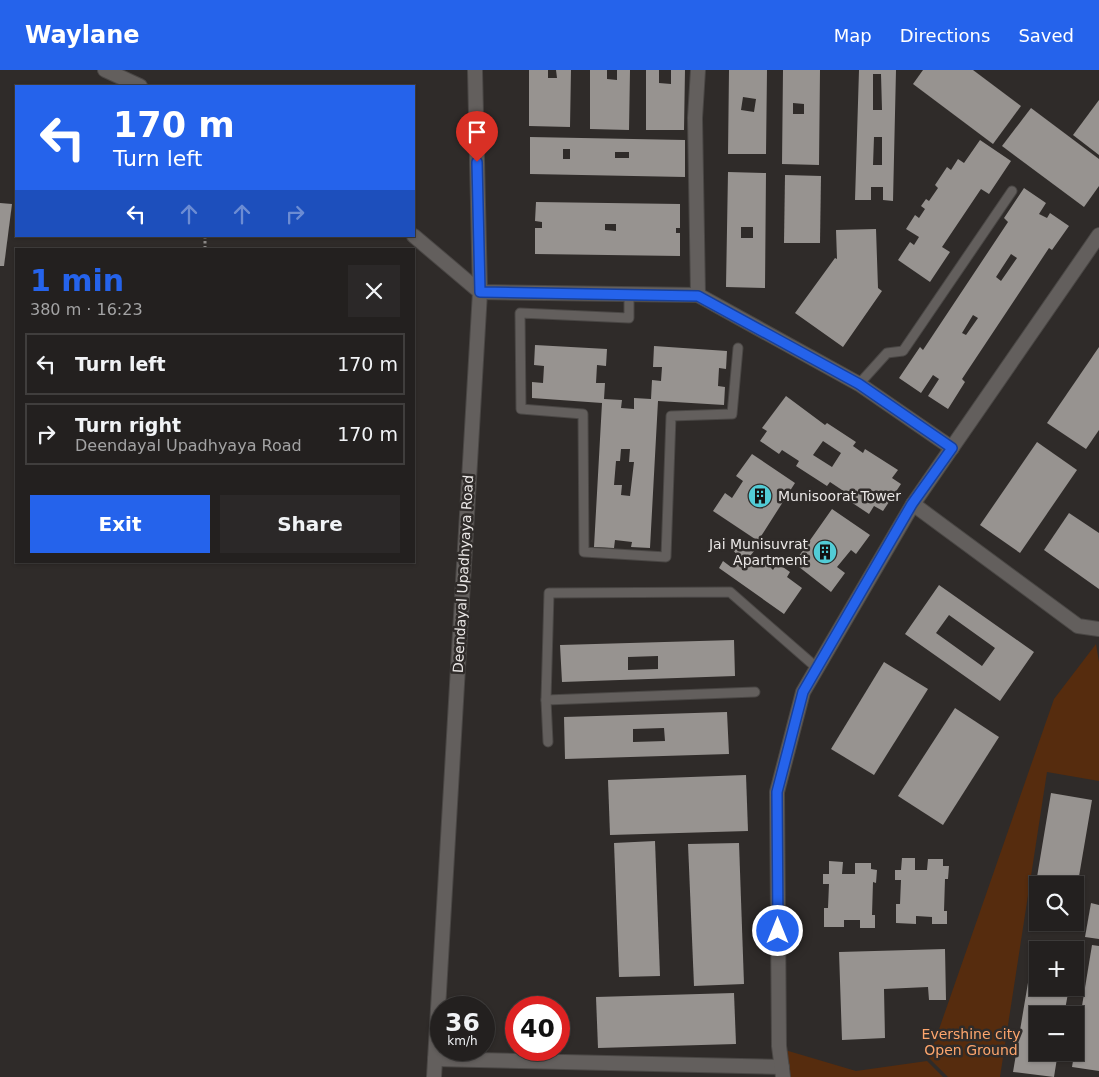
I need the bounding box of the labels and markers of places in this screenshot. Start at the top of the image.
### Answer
pin [456,111,498,162]
building icon: Munisoorat Tower [747,483,773,509]
place label: Munisoorat Tower [778,488,901,504]
place label: Jai Munisuvrat Apartment [708,536,809,568]
building icon: Jai Munisuvrat Apartment [812,539,838,565]

